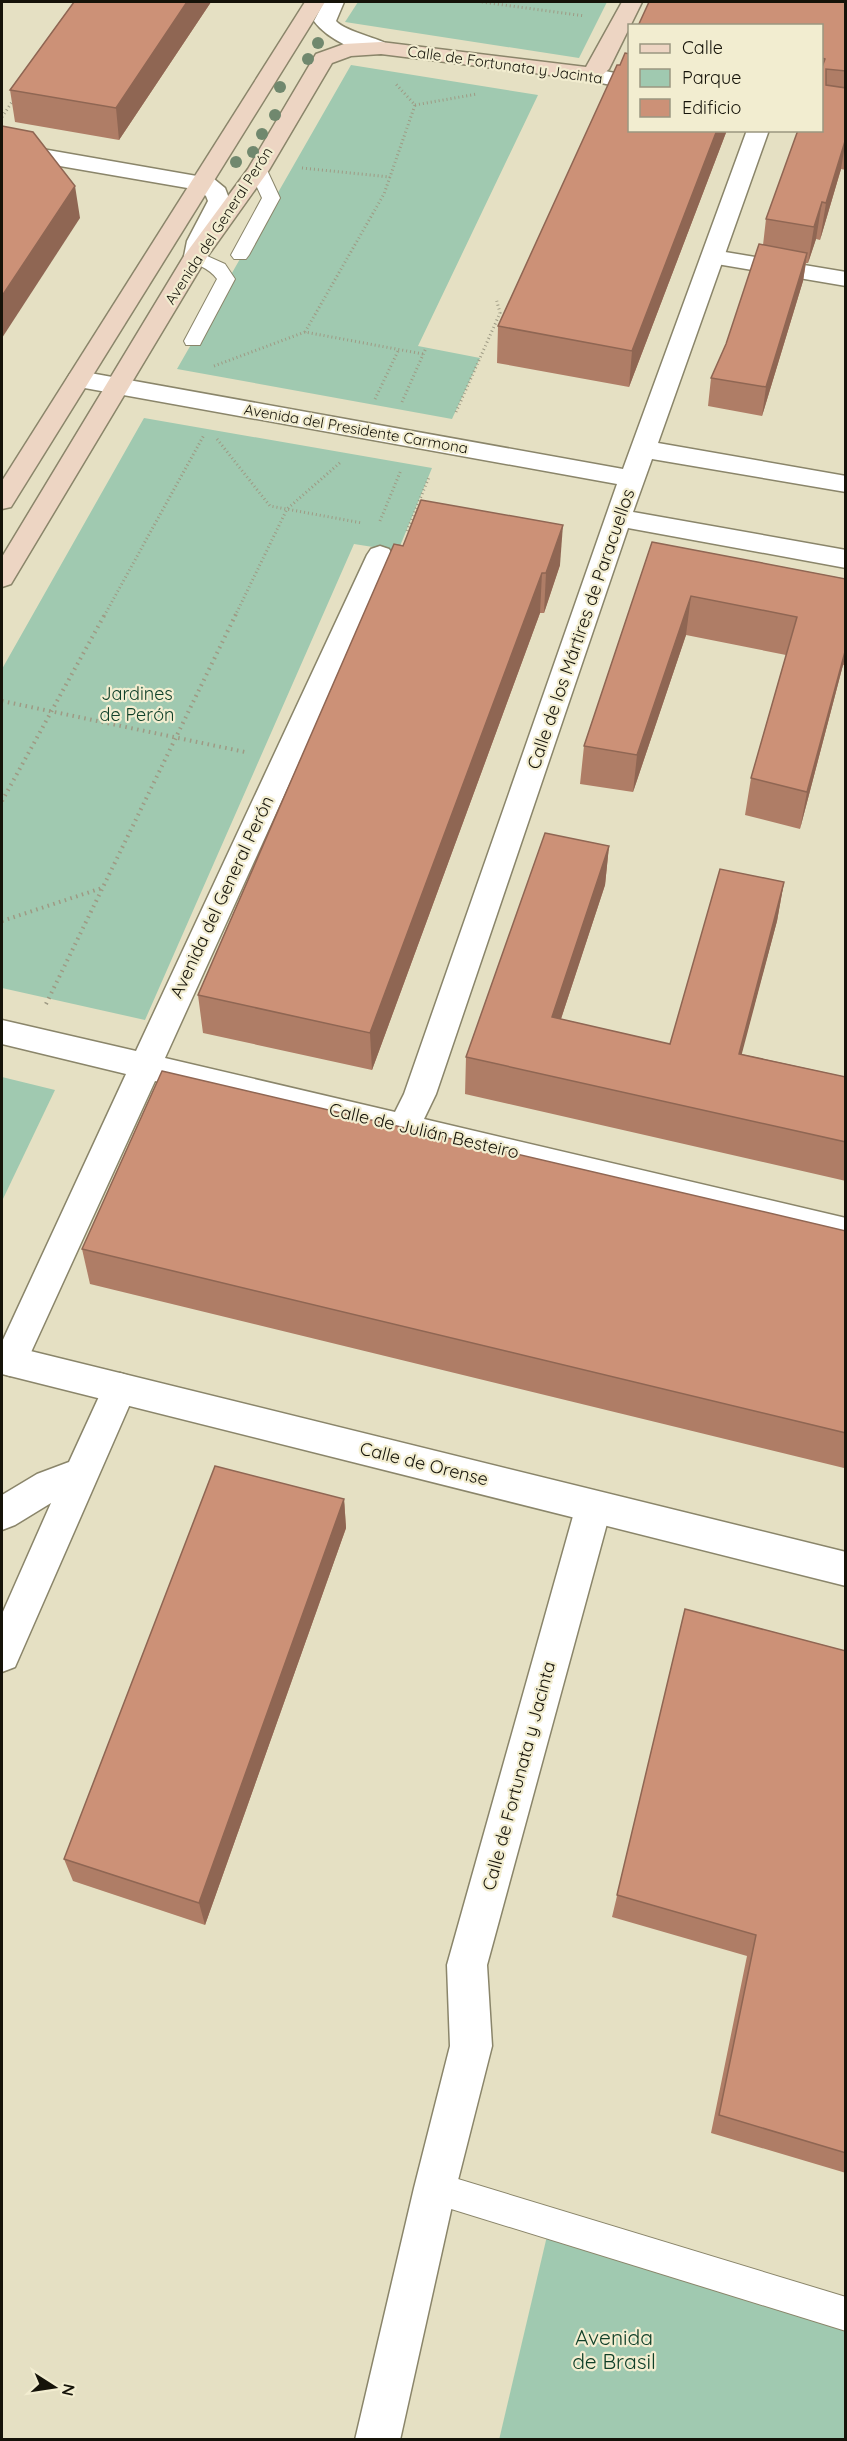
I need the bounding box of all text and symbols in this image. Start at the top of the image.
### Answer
legend [628,24,823,132]
text: Calle [682,36,723,59]
street label: Calle de Fortunata y Jacinta [406,41,604,88]
text: Parque [682,66,741,89]
text: Edificio [682,96,741,119]
street label: Avenida del General Perón [161,143,277,308]
street label: Avenida del Presidente Carmona [243,399,469,458]
street label: Calle de los Mártires de Paracuellos [522,486,639,772]
park label: Jardines de Perón [100,682,174,726]
street label: Avenida del General Perón [164,792,279,1002]
street label: Calle de Julián Besteiro [327,1097,521,1164]
street label: Calle de Orense [358,1436,491,1491]
street label: Calle de Fortunata y Jacinta [477,1659,560,1893]
park label: Avenida de Brasil [572,2324,656,2374]
north arrow [24,2357,84,2417]
text: N [58,2382,80,2398]

